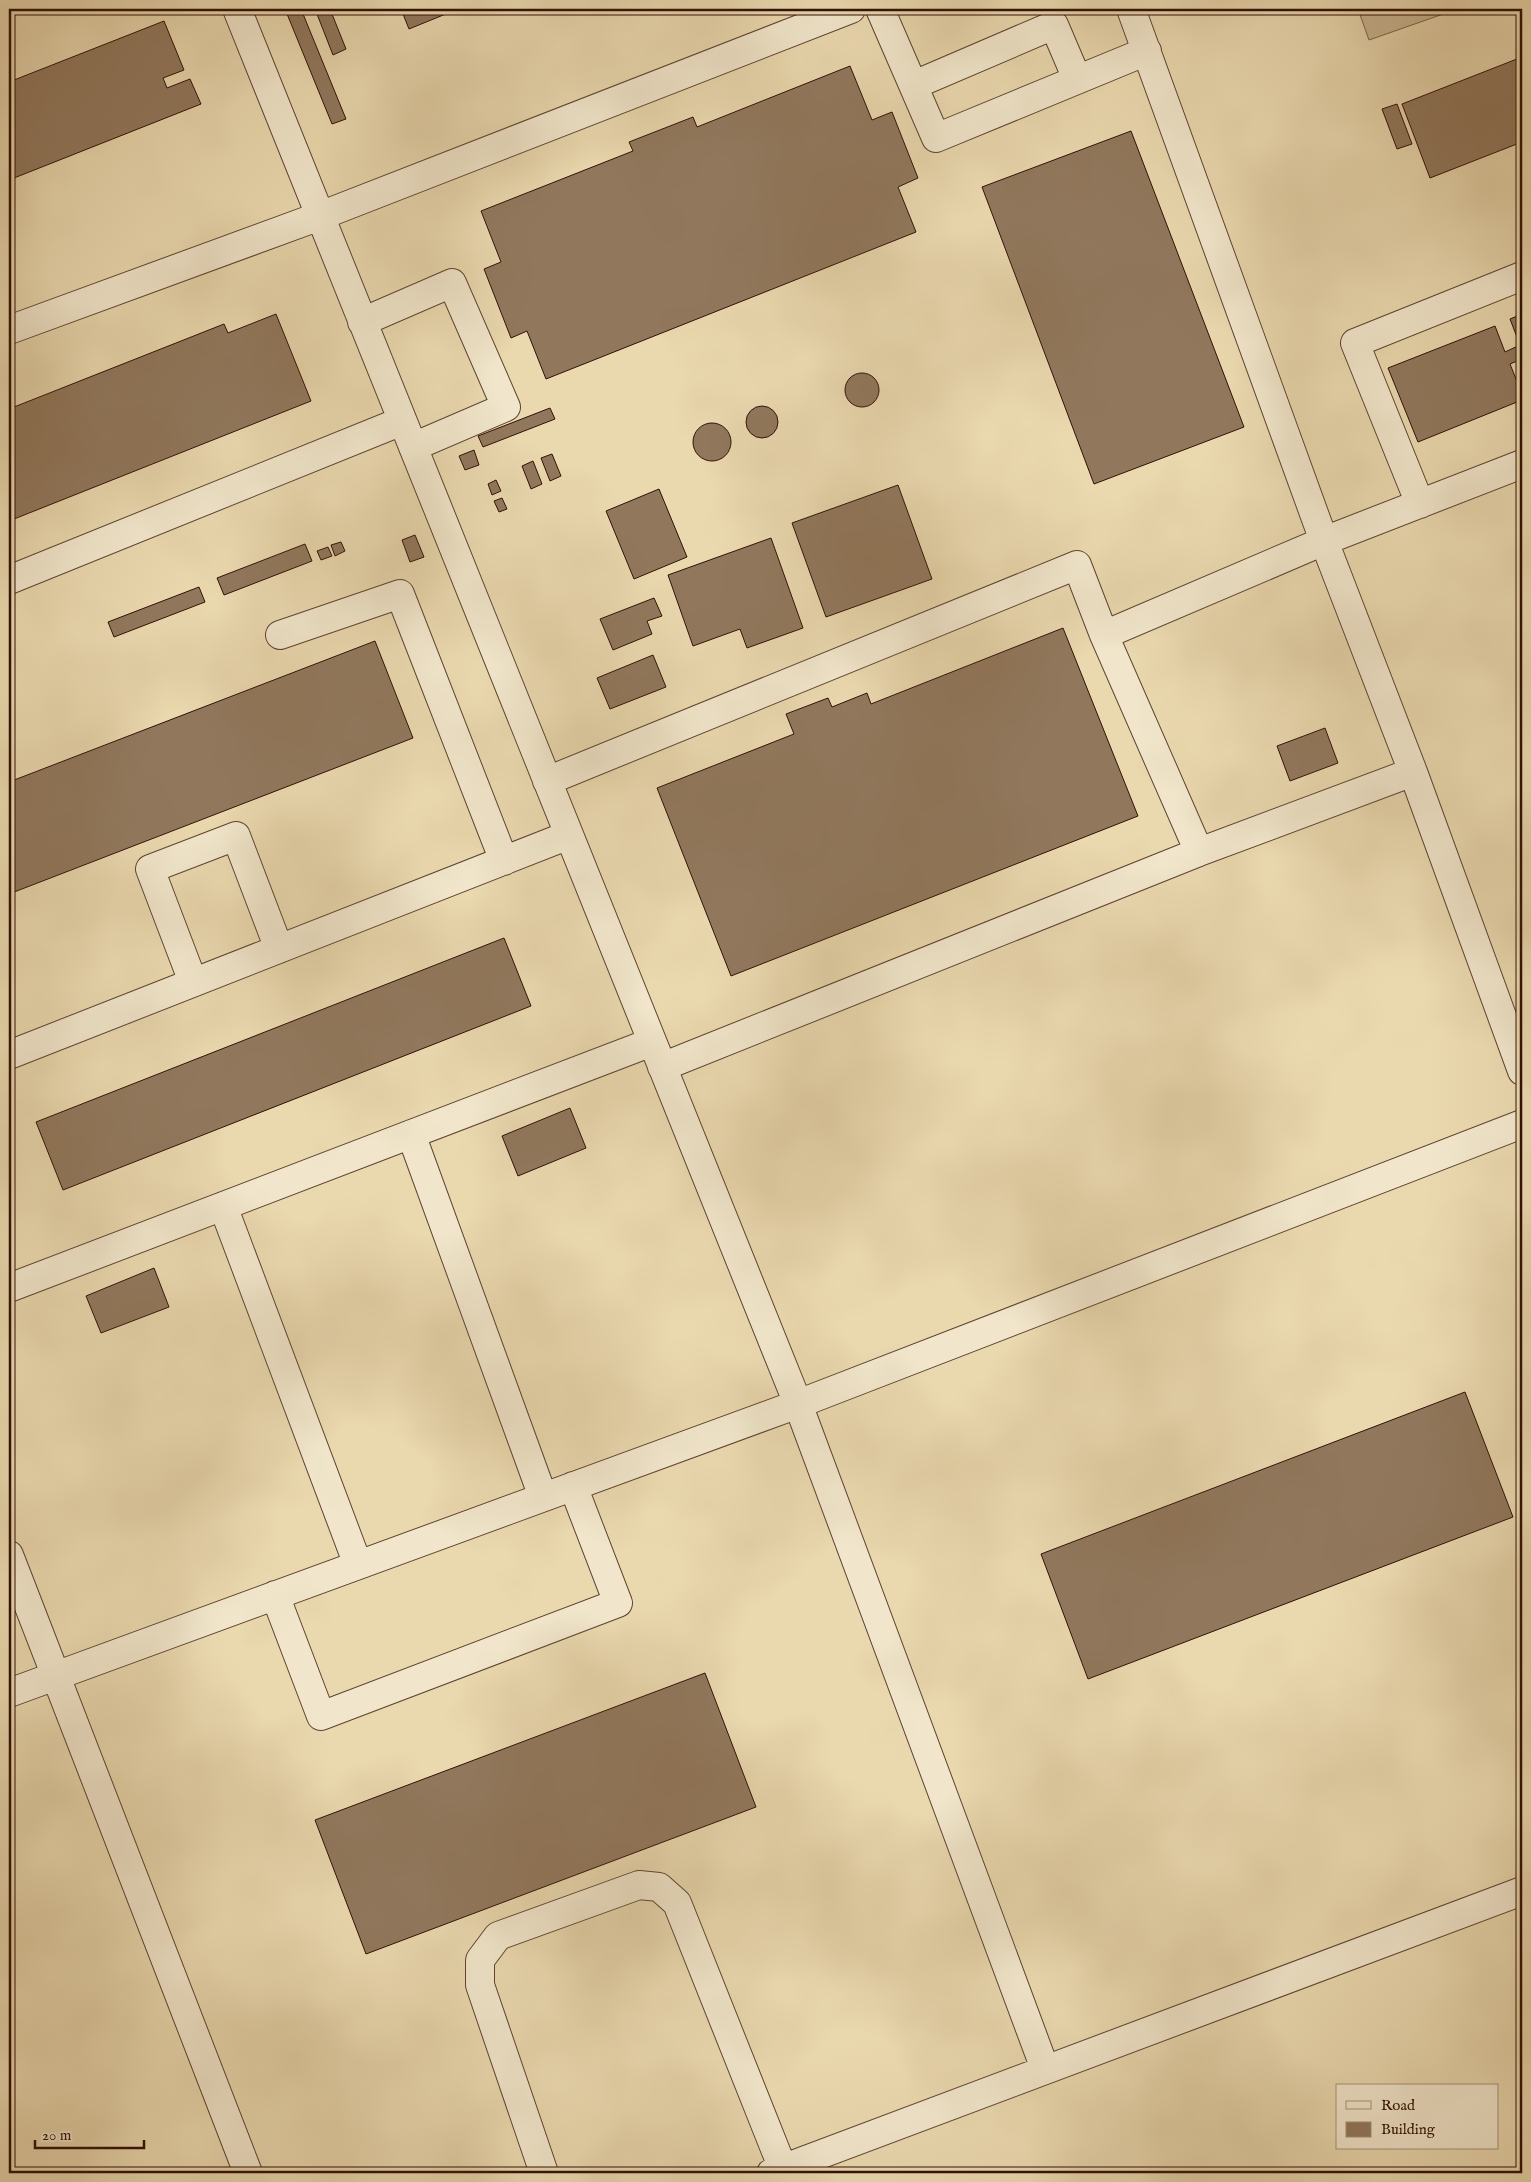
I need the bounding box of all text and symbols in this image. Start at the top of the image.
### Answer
legend [1336,2084,1498,2150]
text: Road [1381,2096,1416,2115]
scale bar [35,2117,144,2149]
text: Building [1381,2120,1436,2139]
text: 20 m [42,2126,72,2145]

